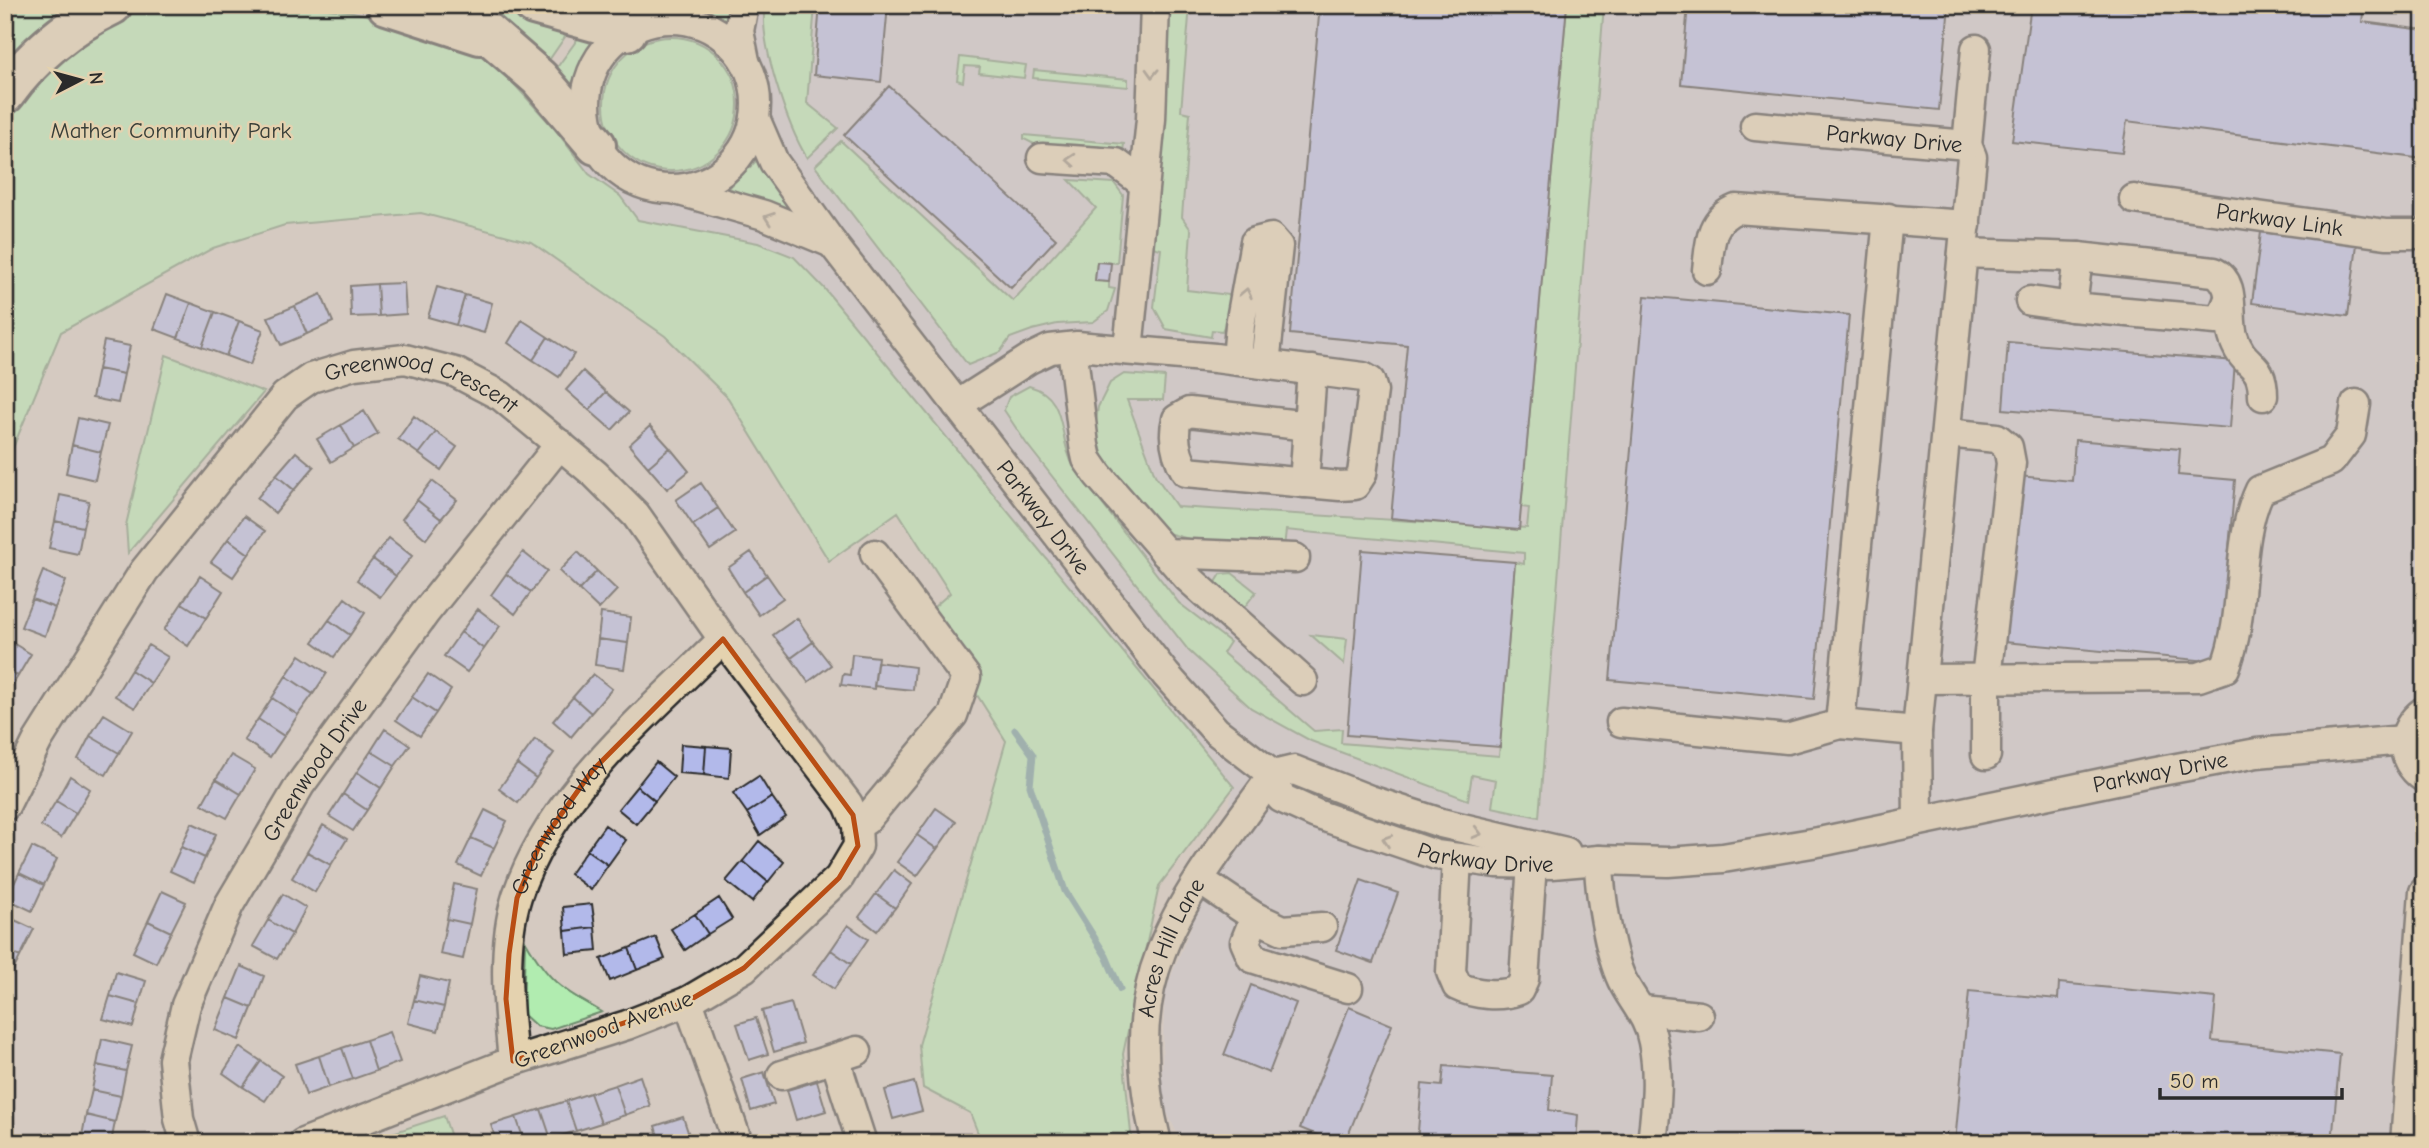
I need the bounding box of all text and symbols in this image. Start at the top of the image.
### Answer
north arrow [46,46,116,116]
one-way arrow [1145,68,1160,79]
text: N [84,71,107,86]
park label: Mather Community Park [51,117,292,144]
street label: Parkway Drive [1825,119,1964,159]
one-way arrow [1065,153,1076,168]
street label: Parkway Link [2214,198,2345,242]
one-way arrow [764,212,776,226]
one-way arrow [1238,287,1253,299]
street label: Greenwood Crescent [321,346,525,420]
street label: Parkway Drive [991,455,1096,580]
street label: Greenwood Drive [257,692,373,846]
street label: Parkway Drive [2091,746,2230,799]
street label: Greenwood Way [505,751,613,899]
one-way arrow [1471,825,1483,839]
one-way arrow [1381,833,1393,848]
street label: Parkway Drive [1414,837,1554,878]
street label: Acres Hill Lane [1132,873,1210,1019]
street label: Greenwood Avenue [510,985,696,1074]
scale bar [2160,1057,2342,1101]
text: 50 m [2170,1069,2219,1093]

